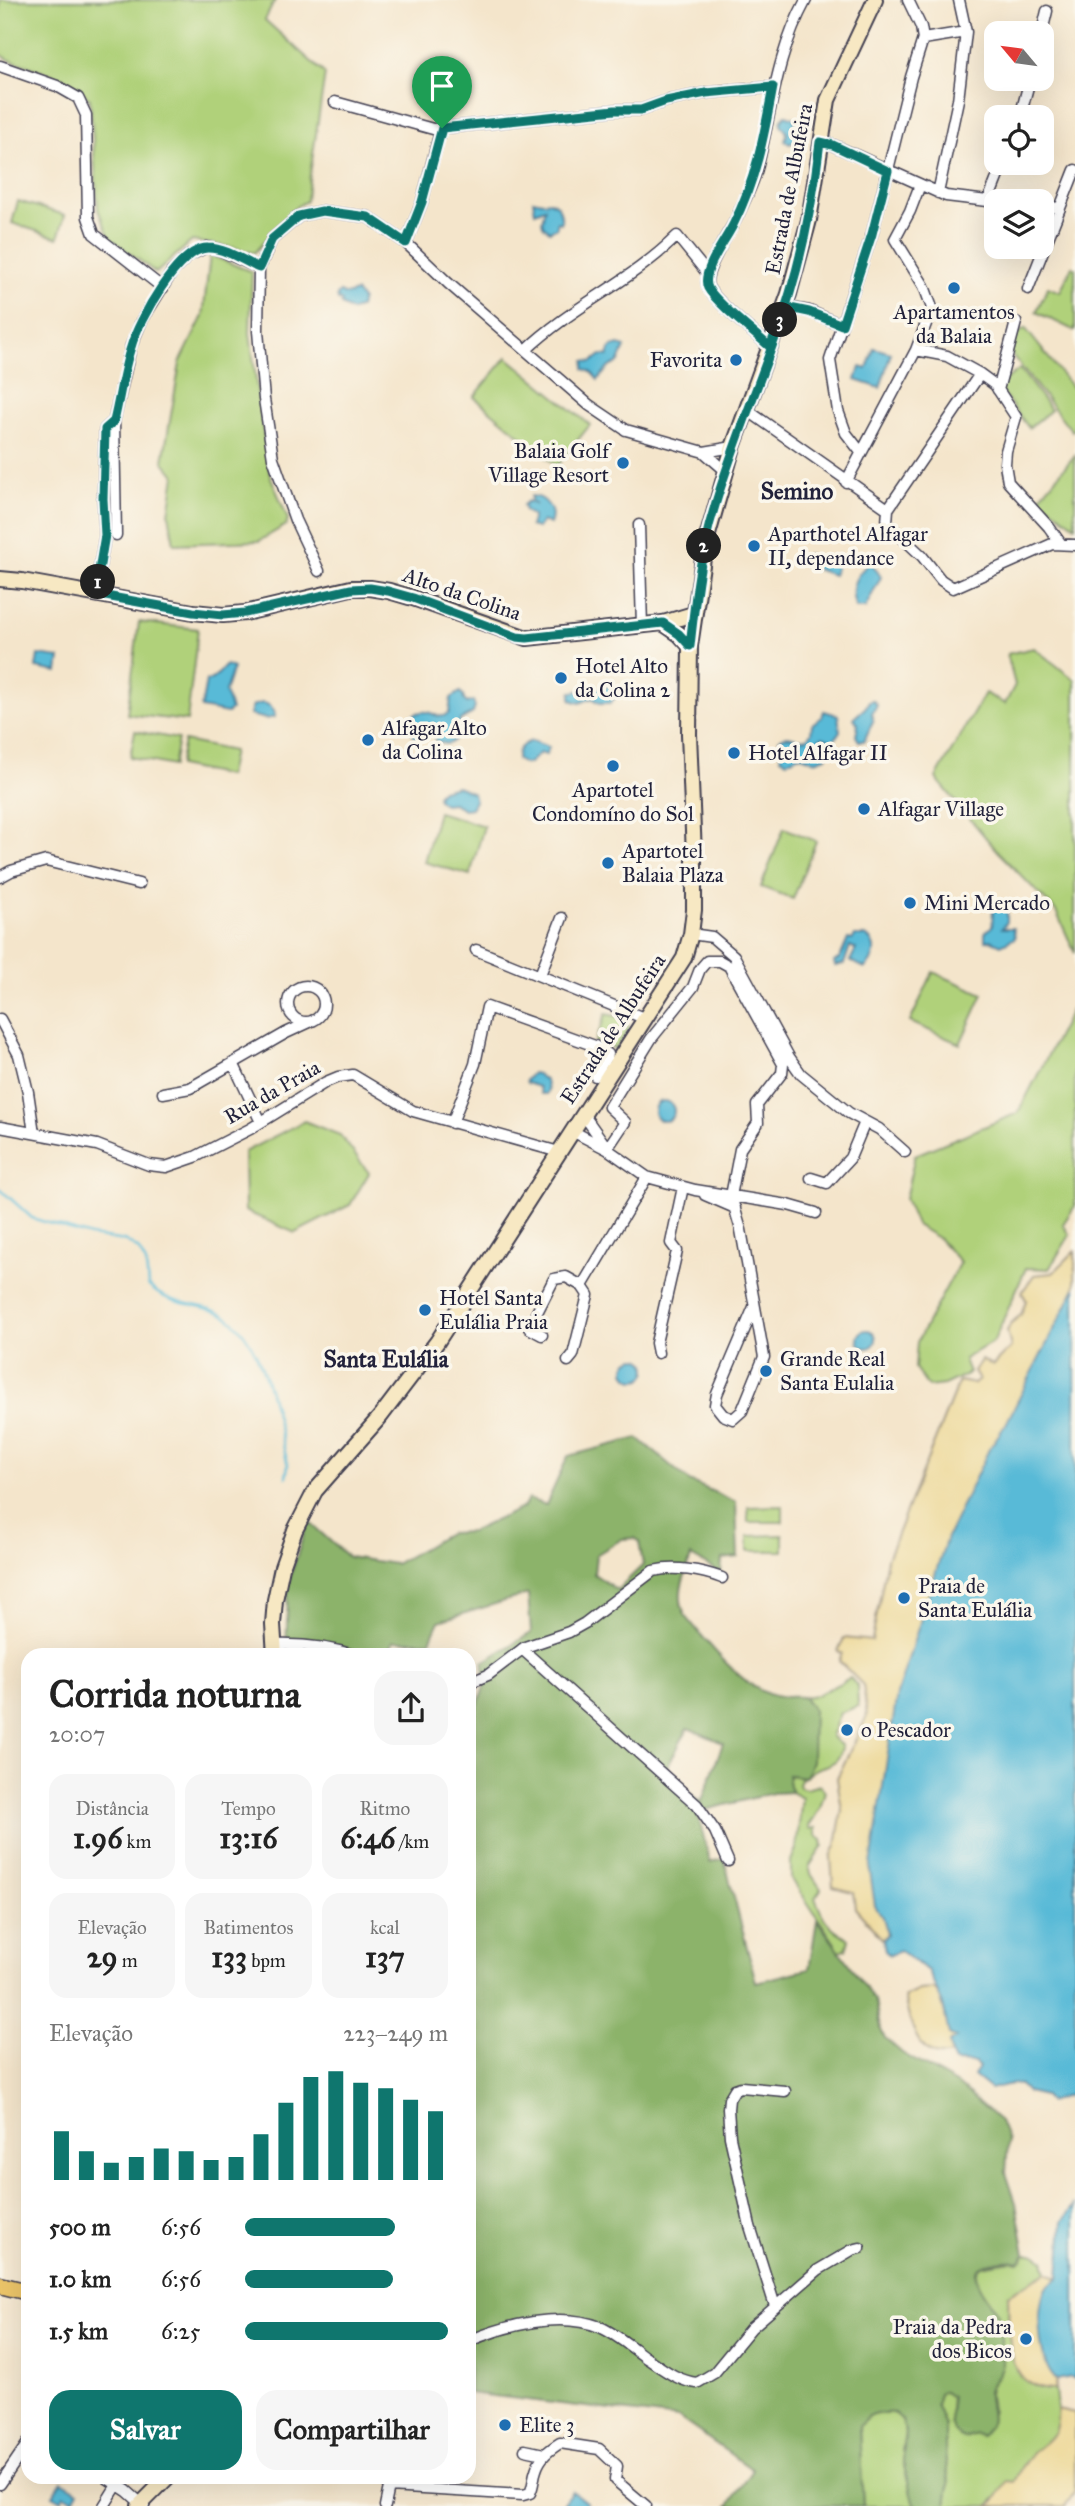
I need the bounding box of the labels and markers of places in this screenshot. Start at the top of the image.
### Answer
pin [412,56,472,128]
marker: Apartamentos da Balaia [946,280,962,296]
place label: Apartamentos da Balaia [892,299,1015,349]
pin: 3 [762,302,798,338]
place label: Favorita [650,347,722,373]
marker: Favorita [728,352,744,368]
place label: Balaia Golf Village Resort [487,438,612,488]
marker: Balaia Golf Village Resort [615,455,631,471]
place label: Aparthotel Alfagar II, dependance [767,521,928,571]
pin: 2 [686,528,722,564]
marker: Aparthotel Alfagar II, dependance [746,538,762,554]
pin: 1 [80,564,116,600]
place label: Hotel Alto da Colina 2 [575,653,671,703]
marker: Hotel Alto da Colina 2 [553,670,569,686]
place label: Alfagar Alto da Colina [381,715,487,765]
marker: Alfagar Alto da Colina [360,732,376,748]
place label: Hotel Alfagar II [748,740,888,766]
marker: Hotel Alfagar II [726,745,742,761]
marker: Apartotel Condomíno do Sol [605,758,621,774]
place label: Apartotel Condomíno do Sol [532,777,694,827]
place label: Alfagar Village [877,796,1004,822]
marker: Alfagar Village [856,801,872,817]
place label: Apartotel Balaia Plaza [621,838,724,888]
marker: Apartotel Balaia Plaza [600,855,616,871]
place label: Mini Mercado [924,890,1050,916]
marker: Mini Mercado [902,895,918,911]
place label: Hotel Santa Eulália Praia [439,1285,548,1335]
marker: Hotel Santa Eulália Praia [417,1302,433,1318]
place label: Grande Real Santa Eulalia [780,1346,894,1396]
marker: Grande Real Santa Eulalia [758,1363,774,1379]
place label: Praia de Santa Eulália [918,1573,1032,1623]
marker: Praia de Santa Eulália [896,1590,912,1606]
place label: o Pescador [861,1717,951,1743]
marker: o Pescador [839,1722,855,1738]
place label: Praia da Pedra dos Bicos [893,2314,1012,2364]
marker: Praia da Pedra dos Bicos [1018,2331,1034,2347]
place label: Elite 3 [519,2412,575,2438]
marker: Elite 3 [497,2417,513,2433]

